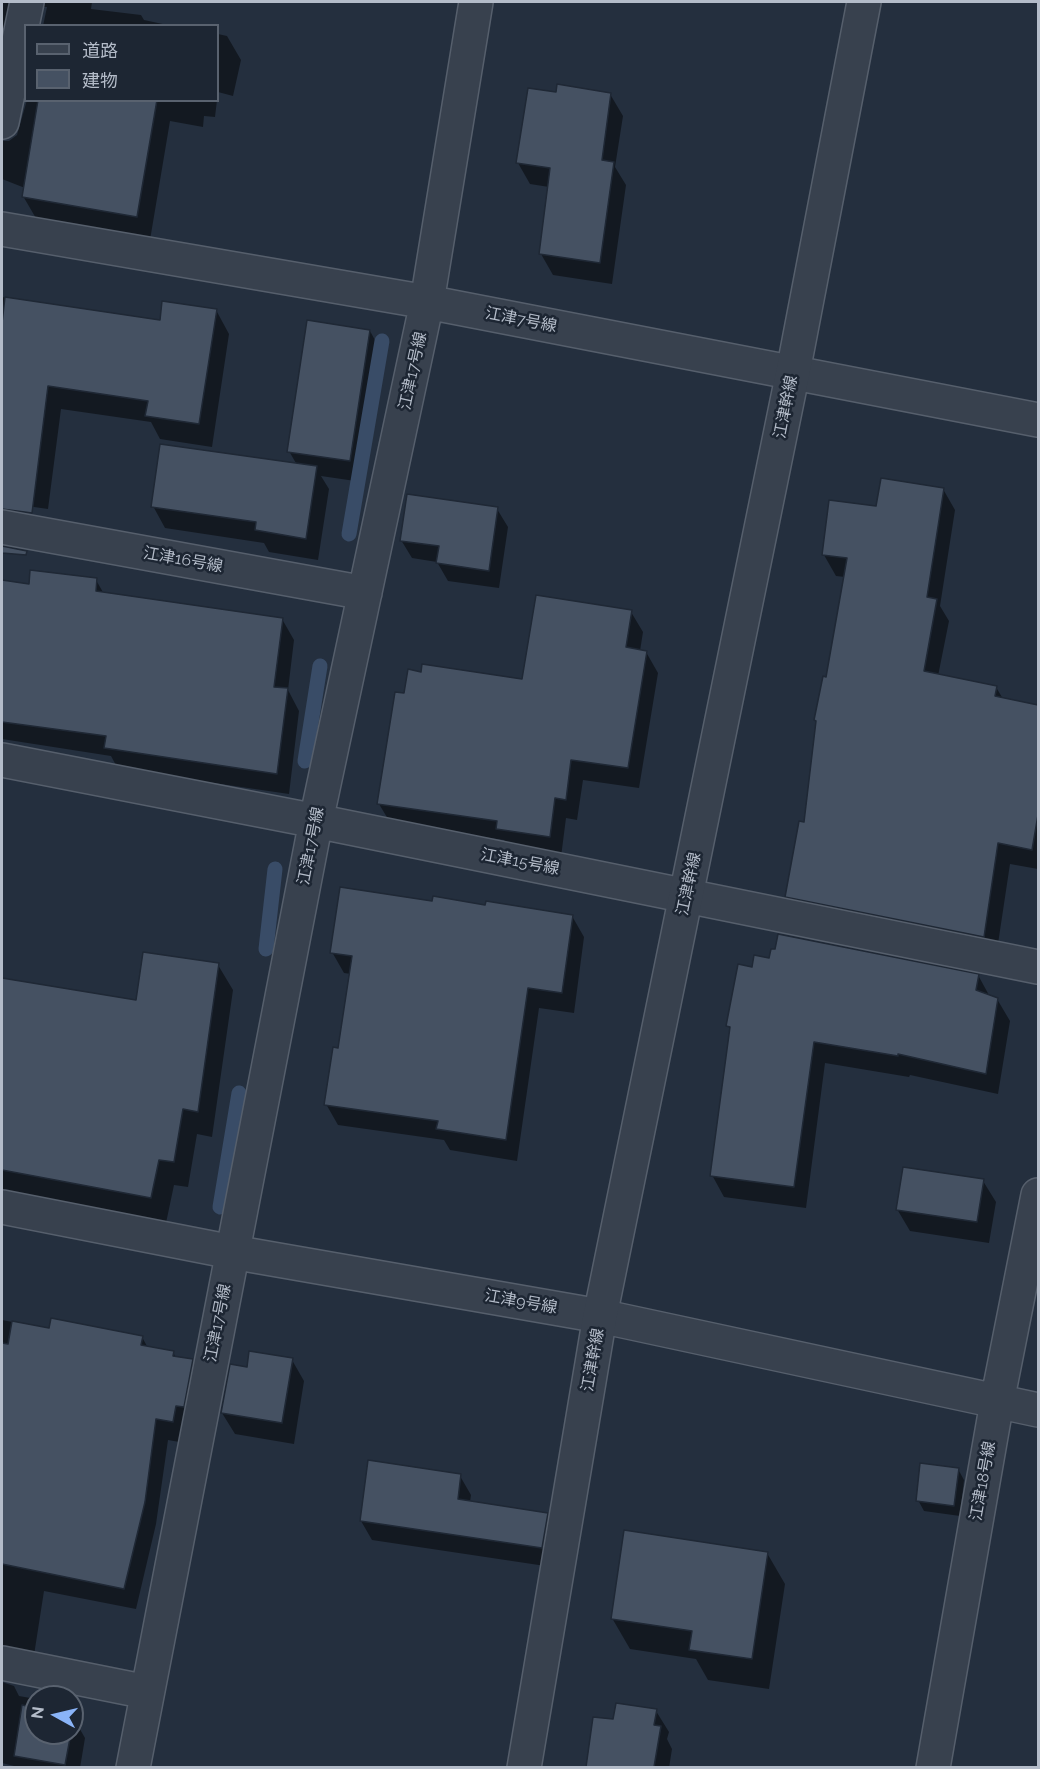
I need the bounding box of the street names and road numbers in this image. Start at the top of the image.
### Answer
street label: 江津7号線 [484,304,558,336]
street label: 江津17号線 [395,330,431,412]
street label: 江津幹線 [770,374,802,440]
street label: 江津16号線 [142,544,224,576]
street label: 江津17号線 [294,805,328,887]
street label: 江津15号線 [479,845,561,879]
street label: 江津幹線 [673,851,705,917]
street label: 江津17号線 [201,1282,235,1364]
street label: 江津9号線 [483,1286,559,1318]
street label: 江津幹線 [578,1327,608,1393]
street label: 江津18号線 [967,1440,999,1522]

